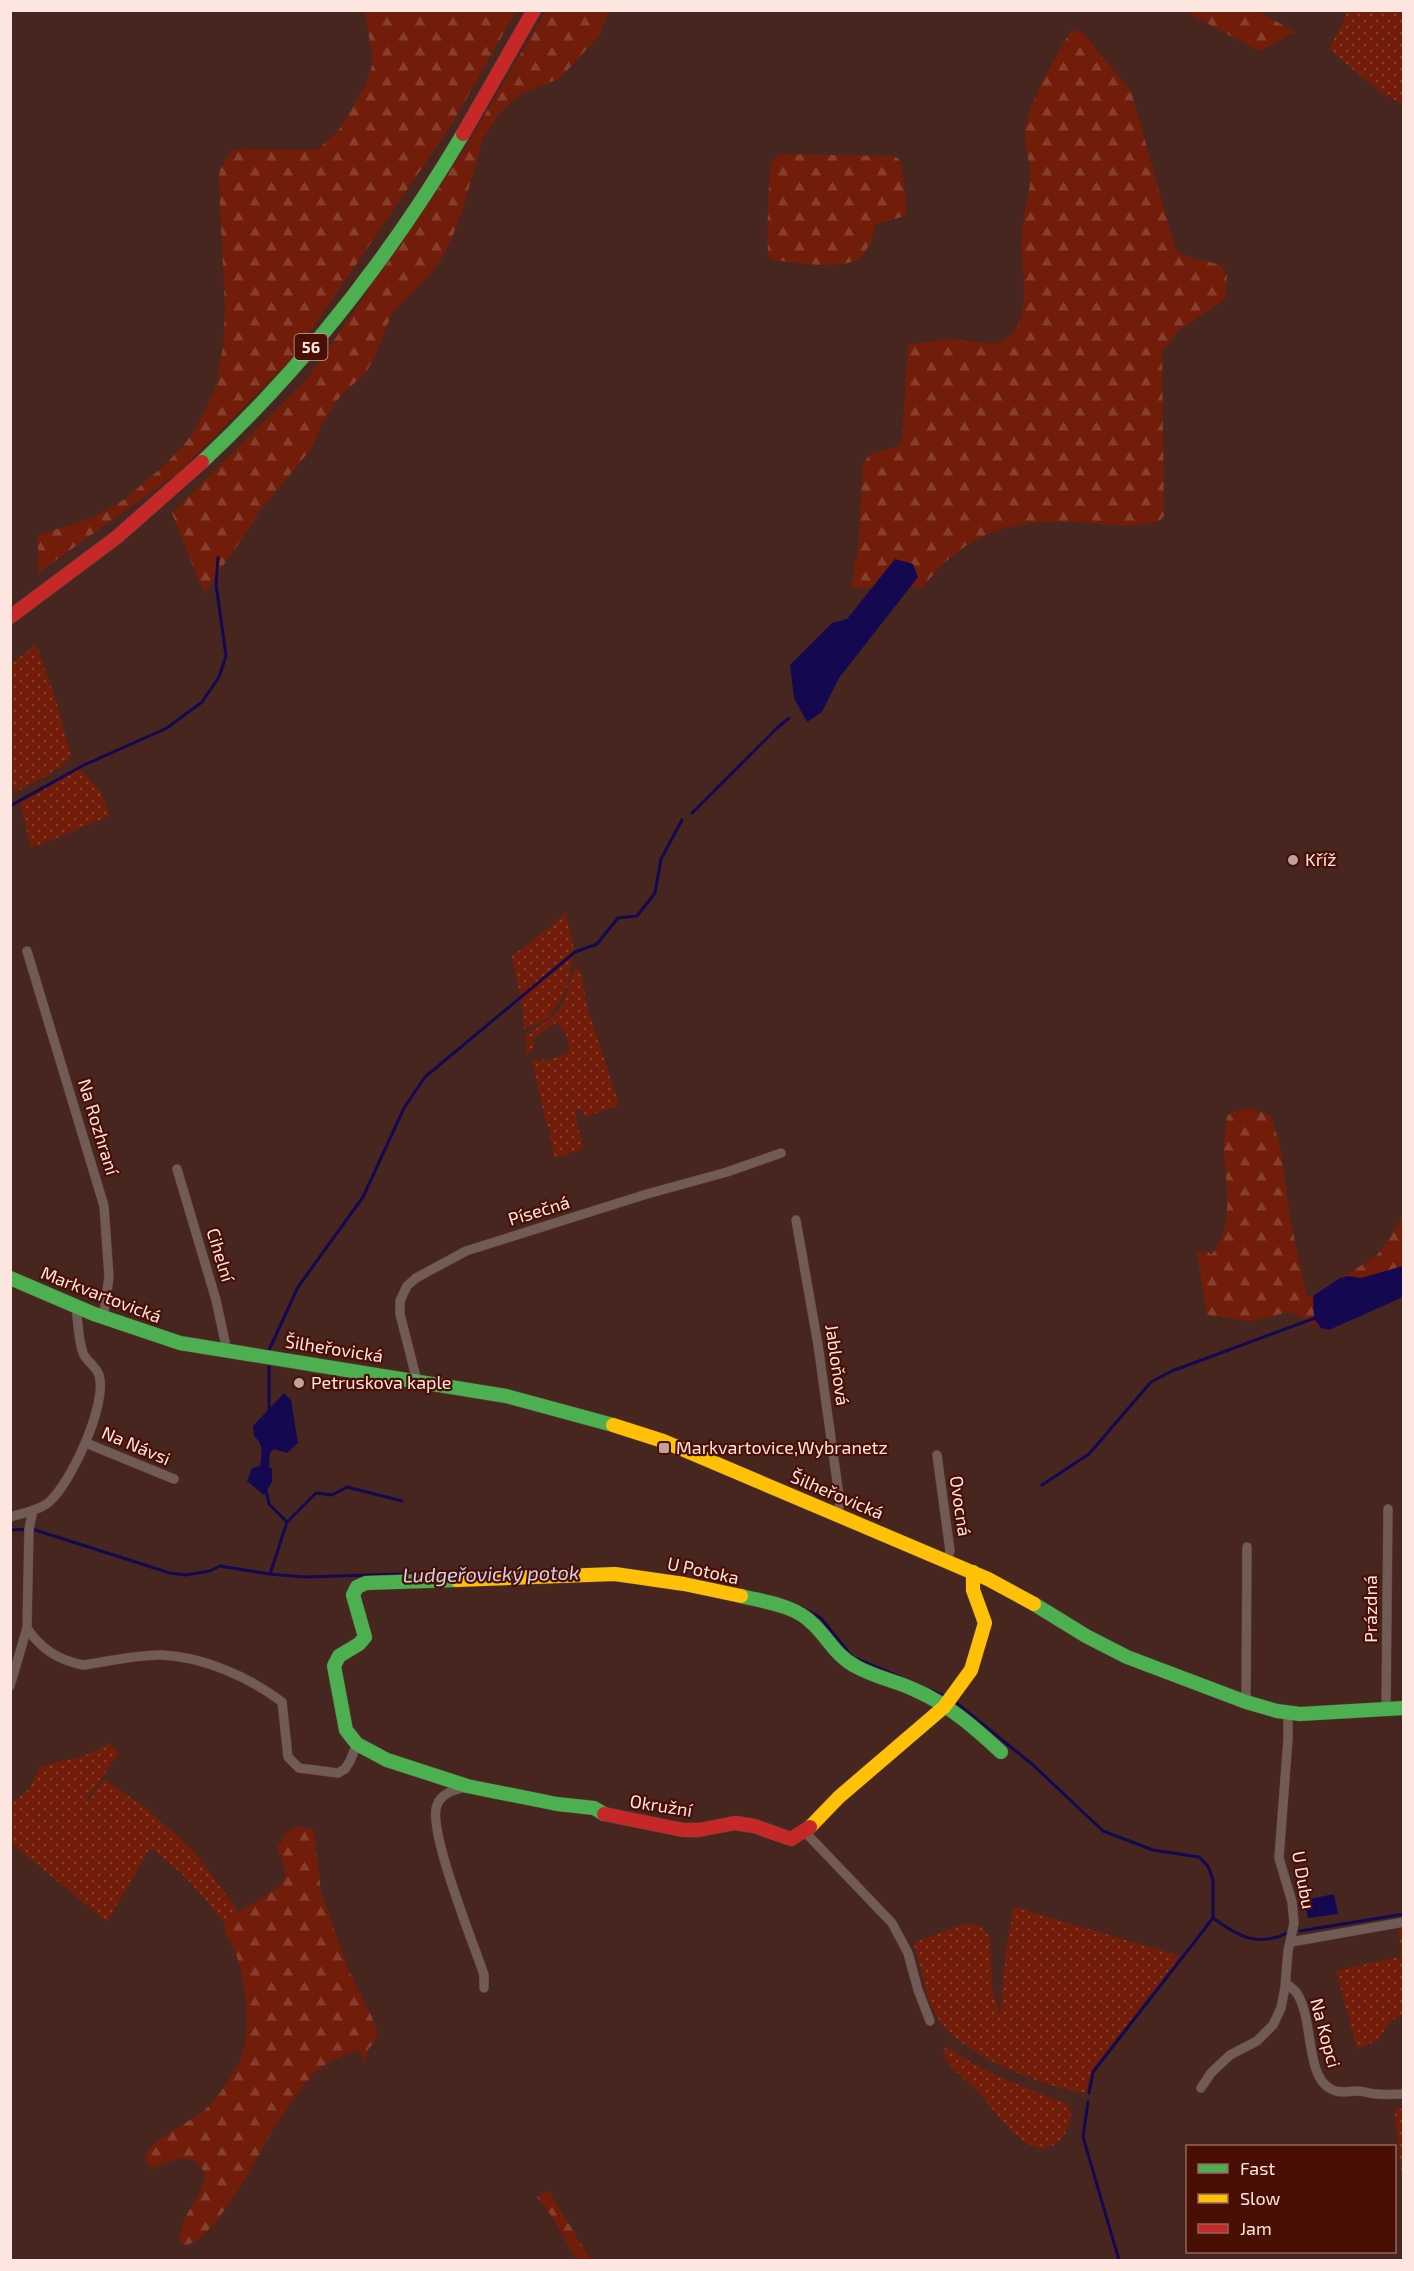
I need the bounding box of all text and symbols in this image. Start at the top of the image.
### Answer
road number: 56 [294,334,328,360]
place label: Kříž [1305,848,1337,870]
marker: Kříž [1286,853,1300,867]
street label: Na Rozhraní [74,1076,124,1178]
street label: Písečná [505,1190,572,1230]
street label: Cihelní [202,1225,240,1285]
street label: Markvartovická [38,1261,165,1327]
street label: Jabloňová [821,1323,855,1407]
street label: Šilheřovická [284,1329,385,1367]
place label: Petruskova kaple [311,1371,452,1393]
marker: Petruskova kaple [292,1376,306,1390]
street label: Na Návsi [99,1421,174,1469]
place label: Markvartovice,Wybranetz [676,1436,888,1458]
marker: Markvartovice,Wybranetz [657,1441,671,1455]
street label: Šilheřovická [788,1465,887,1524]
street label: Ovocná [946,1474,976,1538]
street label: U Potoka [665,1552,741,1588]
water label: Ludgeřovický potok [402,1559,580,1588]
street label: Prázdná [1359,1575,1381,1643]
street label: Okružní [628,1789,694,1821]
street label: U Dubu [1288,1849,1320,1911]
street label: Na Kopci [1306,1996,1346,2070]
legend [1186,2145,1396,2253]
text: Fast [1240,2157,1275,2179]
text: Slow [1240,2187,1281,2209]
text: Jam [1240,2217,1272,2239]

